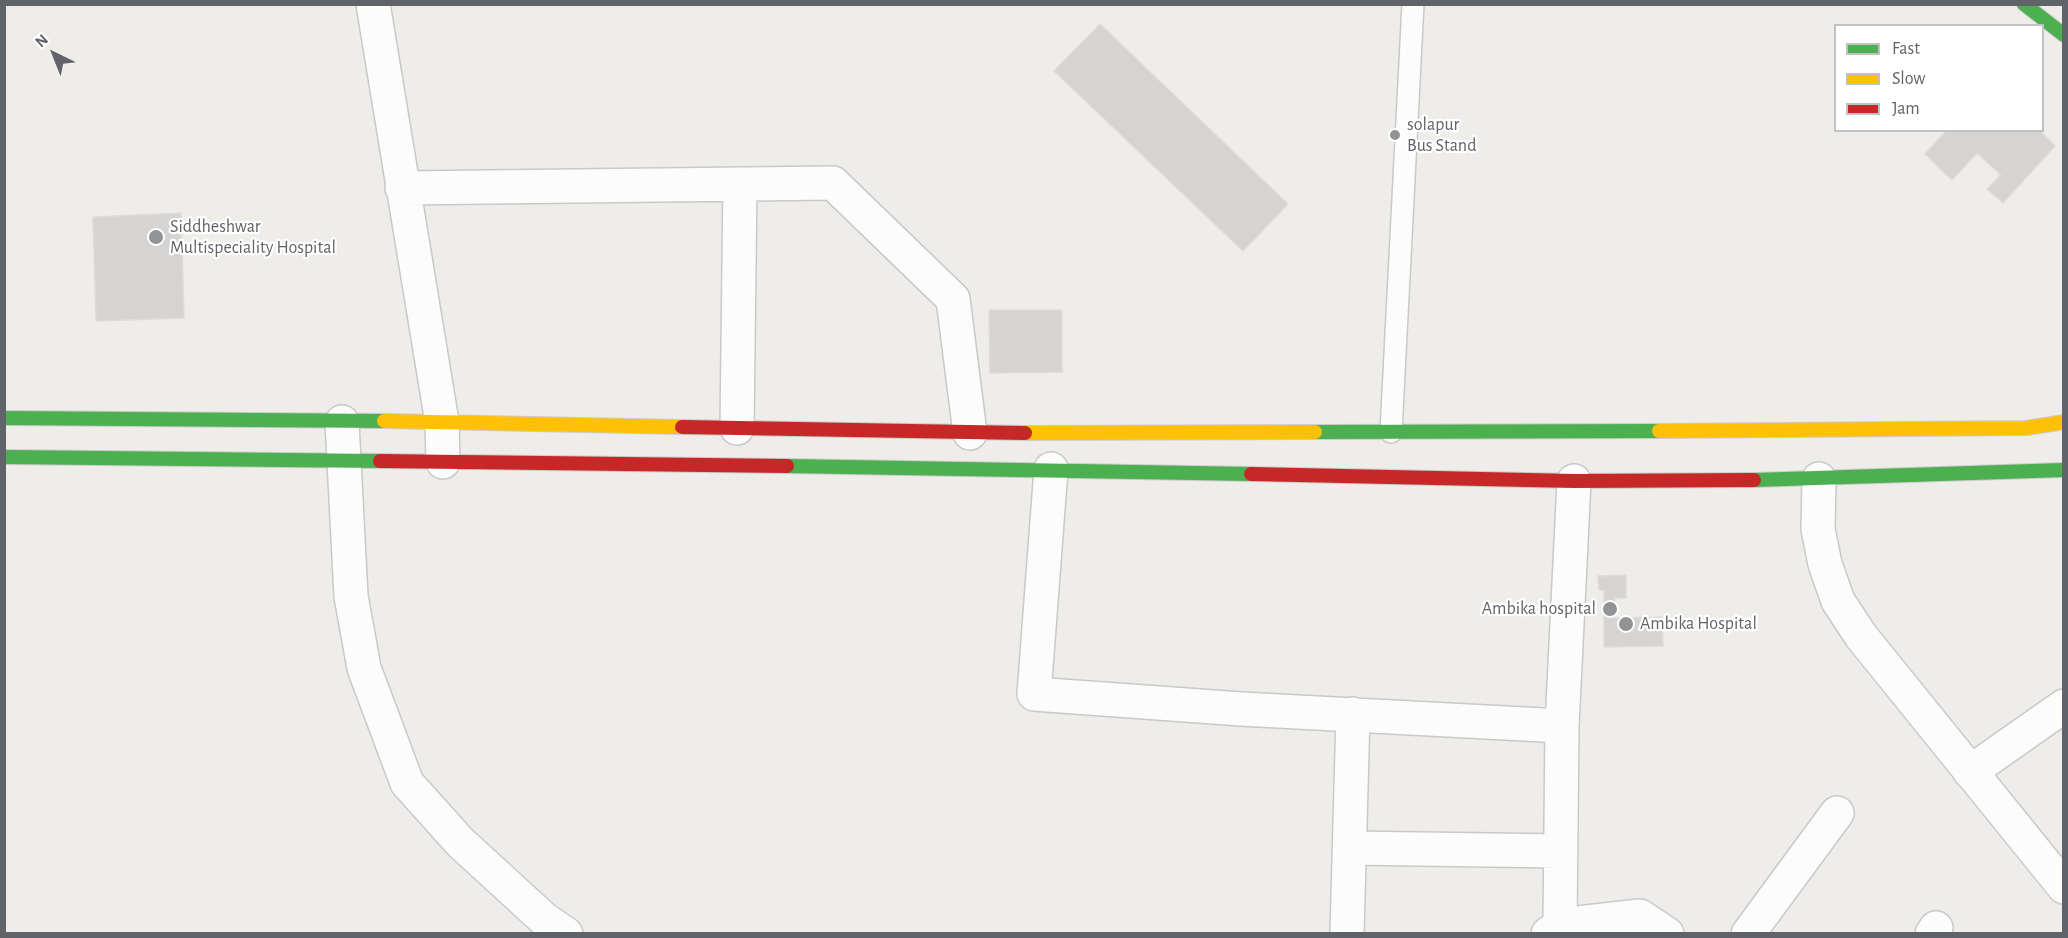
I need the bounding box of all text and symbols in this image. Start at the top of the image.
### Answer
north arrow [24,24,84,84]
legend [1834,24,2044,132]
text: N [32,31,51,50]
text: Fast [1892,40,1920,58]
text: Slow [1892,70,1925,88]
text: Jam [1892,100,1920,118]
place label: solapur Bus Stand [1407,114,1476,156]
marker: solapur Bus Stand [1388,128,1402,142]
place label: Siddheshwar Multispeciality Hospital [170,216,336,258]
marker: Siddheshwar Multispeciality Hospital [147,228,165,246]
place label: Ambika hospital [1482,598,1596,620]
marker: Ambika hospital [1601,600,1619,618]
place label: Ambika Hospital [1640,613,1757,635]
marker: Ambika Hospital [1617,615,1635,633]

